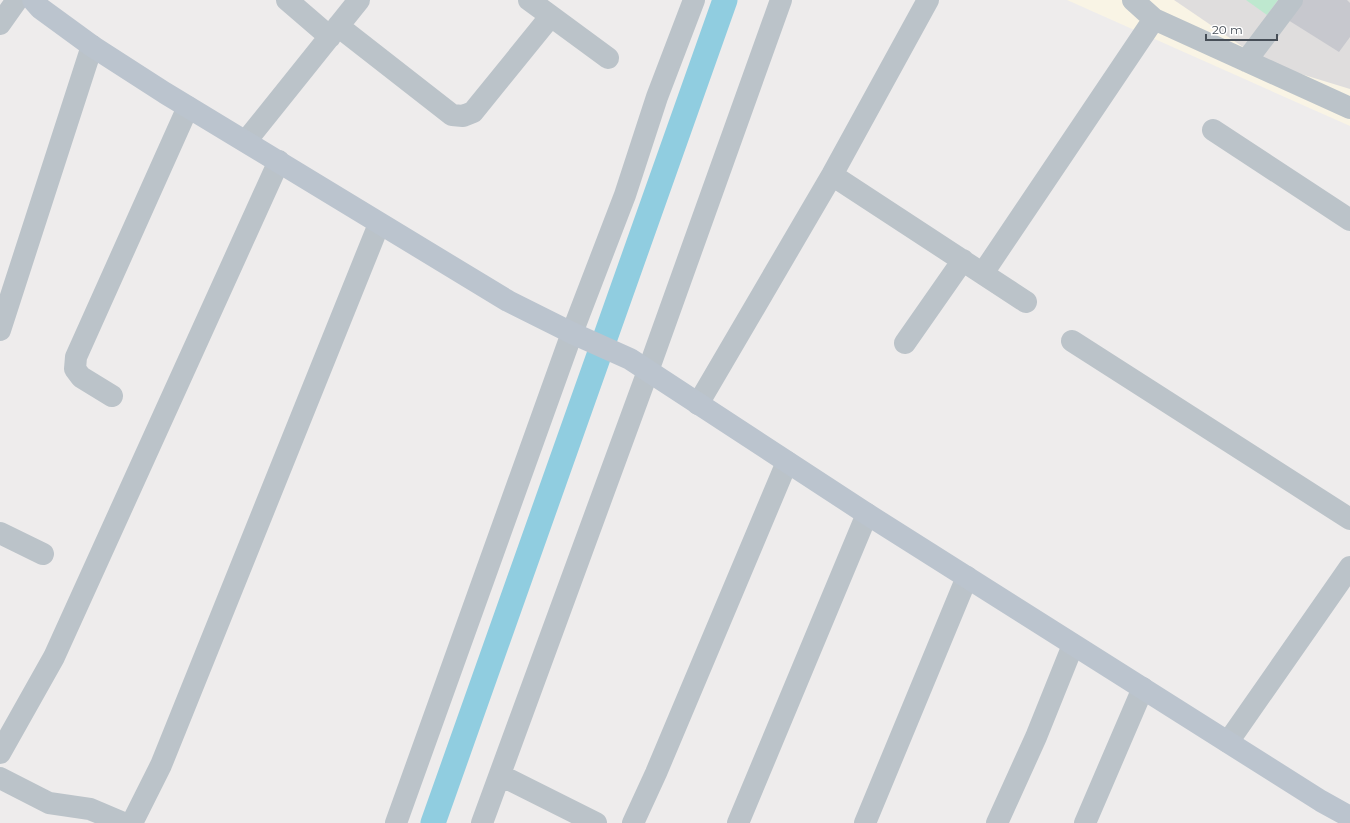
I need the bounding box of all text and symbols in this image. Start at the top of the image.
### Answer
scale bar [1206,16,1277,42]
text: 20 m [1212,22,1243,37]

